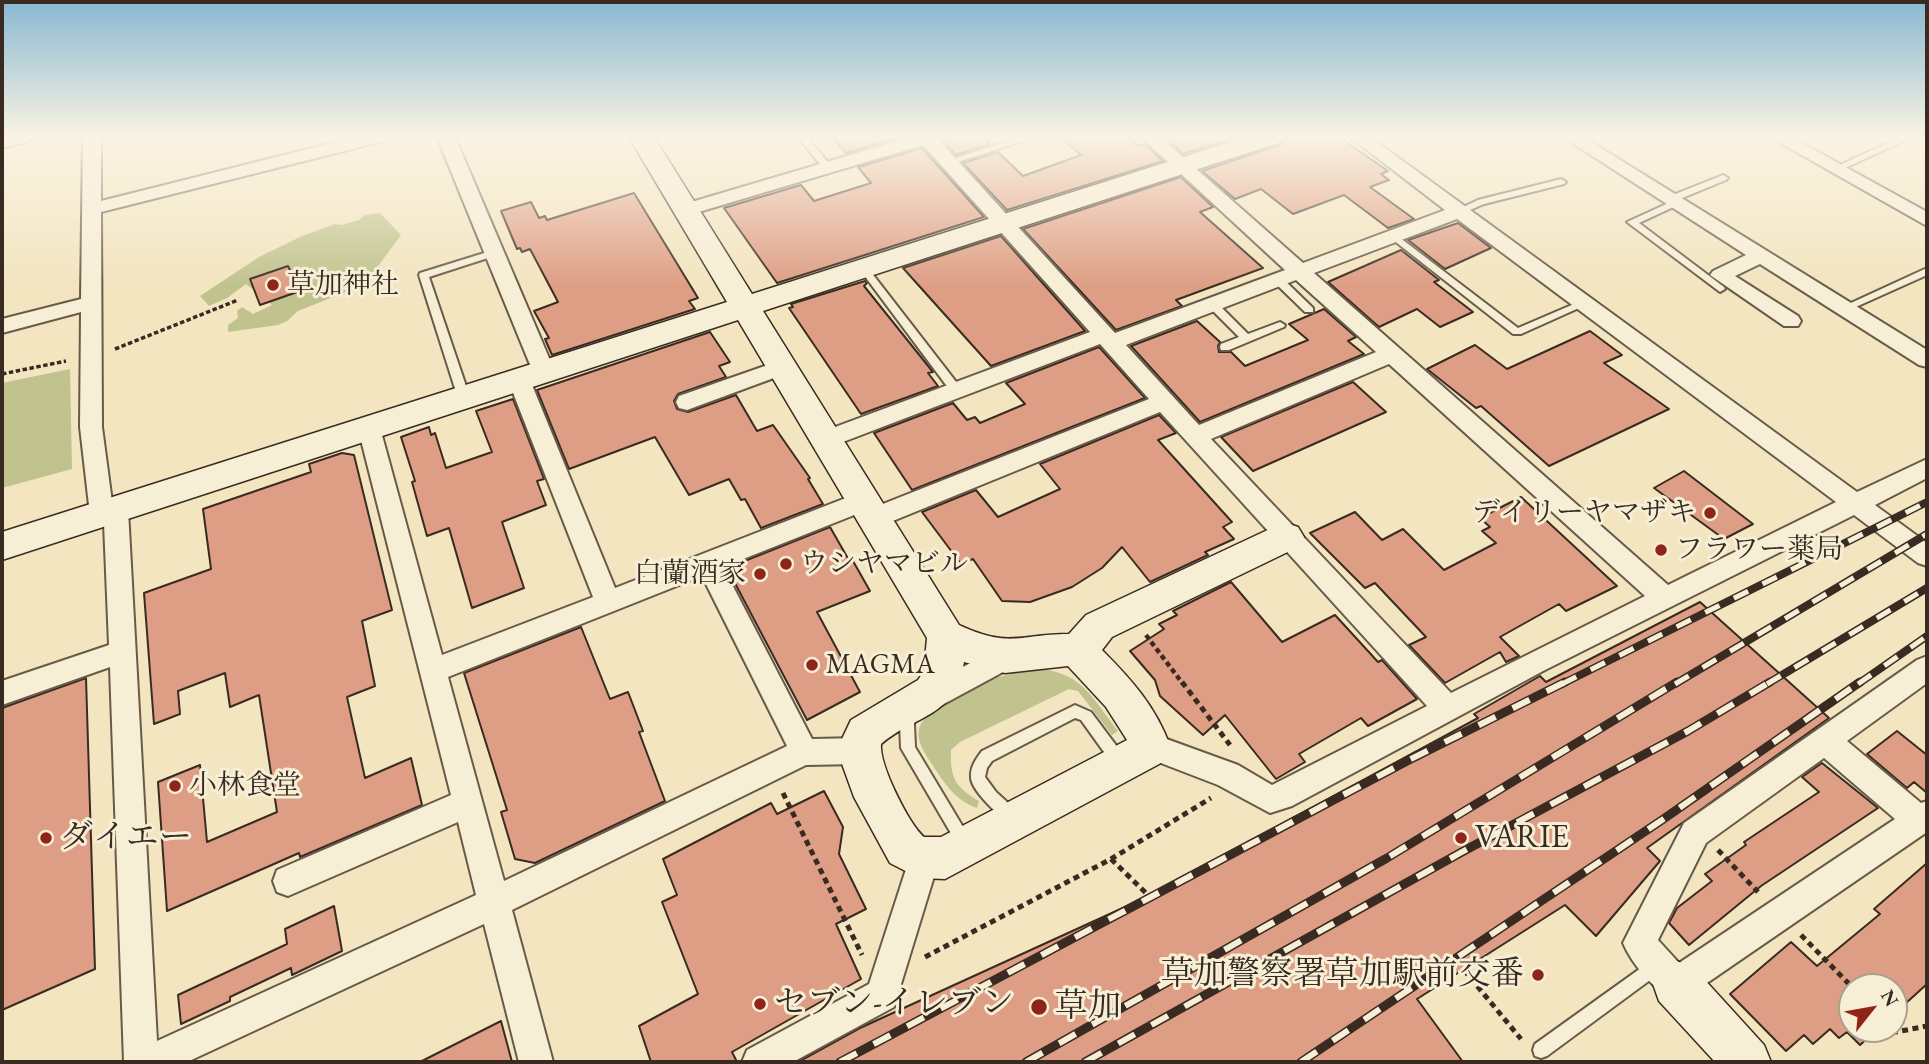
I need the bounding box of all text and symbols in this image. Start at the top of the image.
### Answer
place label: 草加神社 [287,268,399,302]
marker: 草加神社 [265,277,281,293]
place label: デイリーヤマザキ [1472,496,1696,530]
marker: デイリーヤマザキ [1702,505,1718,521]
place label: フラワー薬局 [1675,533,1843,567]
marker: フラワー薬局 [1653,542,1669,558]
place label: ウシヤマビル [800,547,968,581]
marker: ウシヤマビル [778,556,794,572]
place label: 白蘭酒家 [634,557,746,591]
marker: 白蘭酒家 [752,566,768,582]
place label: MAGMA [826,648,935,682]
marker: MAGMA [804,657,820,673]
place label: 小林食堂 [189,769,301,803]
marker: 小林食堂 [167,778,183,794]
place label: ダイエー [60,818,192,858]
place label: VARIE [1475,818,1569,858]
marker: ダイエー [38,830,54,846]
marker: VARIE [1453,830,1469,846]
place label: 草加警察署草加駅前交番 [1161,955,1524,995]
marker: 草加警察署草加駅前交番 [1530,967,1546,983]
north arrow [1838,973,1908,1043]
place label: セブン-イレブン [774,984,1014,1024]
text: N [1875,985,1904,1011]
place label: 草加 [1055,987,1121,1027]
marker: セブン-イレブン [752,996,768,1012]
marker: 草加 [1029,997,1049,1017]

